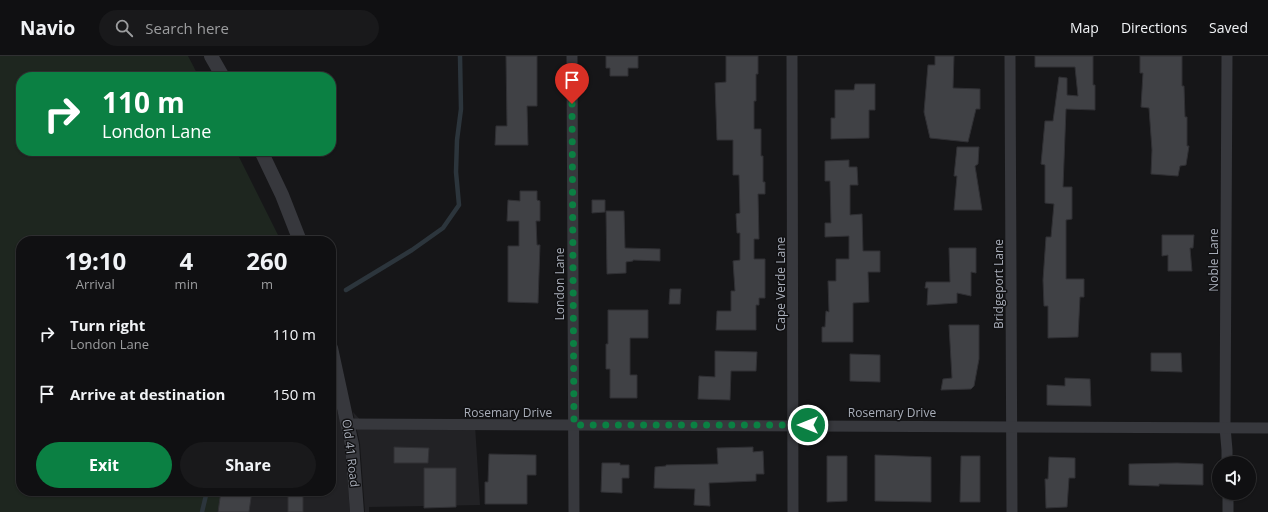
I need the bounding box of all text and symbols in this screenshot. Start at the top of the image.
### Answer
search box [99,10,379,46]
text: Navio [20,15,75,41]
icon: search [113,17,135,39]
text: Search here [145,18,229,38]
text: Map [1070,18,1099,37]
text: Directions [1121,18,1187,37]
text: Saved [1209,18,1248,37]
pin [555,63,589,104]
icon: arrive [561,69,583,91]
text: 110 m [102,83,185,121]
icon: right [36,88,88,140]
text: London Lane [102,119,211,143]
street label: Noble Lane [1205,228,1222,292]
street label: Cape Verde Lane [772,237,789,331]
street label: Bridgeport Lane [990,239,1007,329]
text: 19:10 [64,244,126,277]
text: 4 [179,244,193,277]
text: 260 [246,244,288,277]
street label: London Lane [551,247,568,320]
text: Arrival [76,275,115,293]
text: min [175,275,198,293]
text: m [261,275,273,293]
text: Turn right [70,315,145,335]
icon: right [36,323,58,345]
text: 110 m [272,324,316,344]
text: London Lane [70,335,149,353]
icon: arrive [36,383,58,405]
text: Arrive at destination [70,384,225,404]
text: 150 m [272,384,316,404]
street label: Rosemary Drive [464,404,552,421]
position arrow [787,404,829,446]
street label: Rosemary Drive [848,404,936,421]
street label: Old 41 Road [338,418,364,488]
button: Exit [36,442,172,488]
button: Share [180,442,316,488]
map controls [1212,456,1256,500]
button: sound [1212,456,1256,500]

